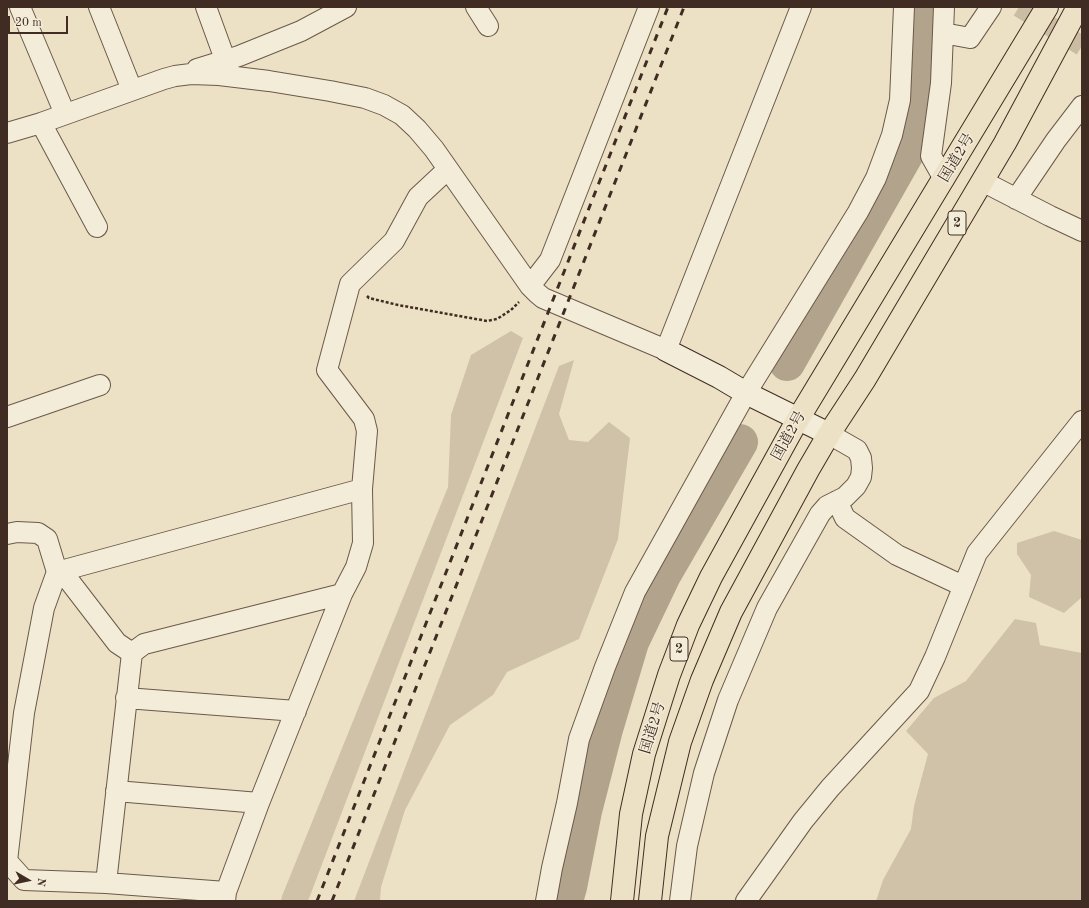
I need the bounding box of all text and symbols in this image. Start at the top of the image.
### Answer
scale bar [10,8,70,34]
text: 20 m [15,17,42,29]
street label: 国道2号 [935,130,979,186]
road number: 2 [948,211,966,235]
street label: 国道2号 [768,408,810,464]
road number: 2 [670,637,688,661]
street label: 国道2号 [637,700,669,756]
north arrow [8,860,48,900]
text: N [34,877,46,887]

